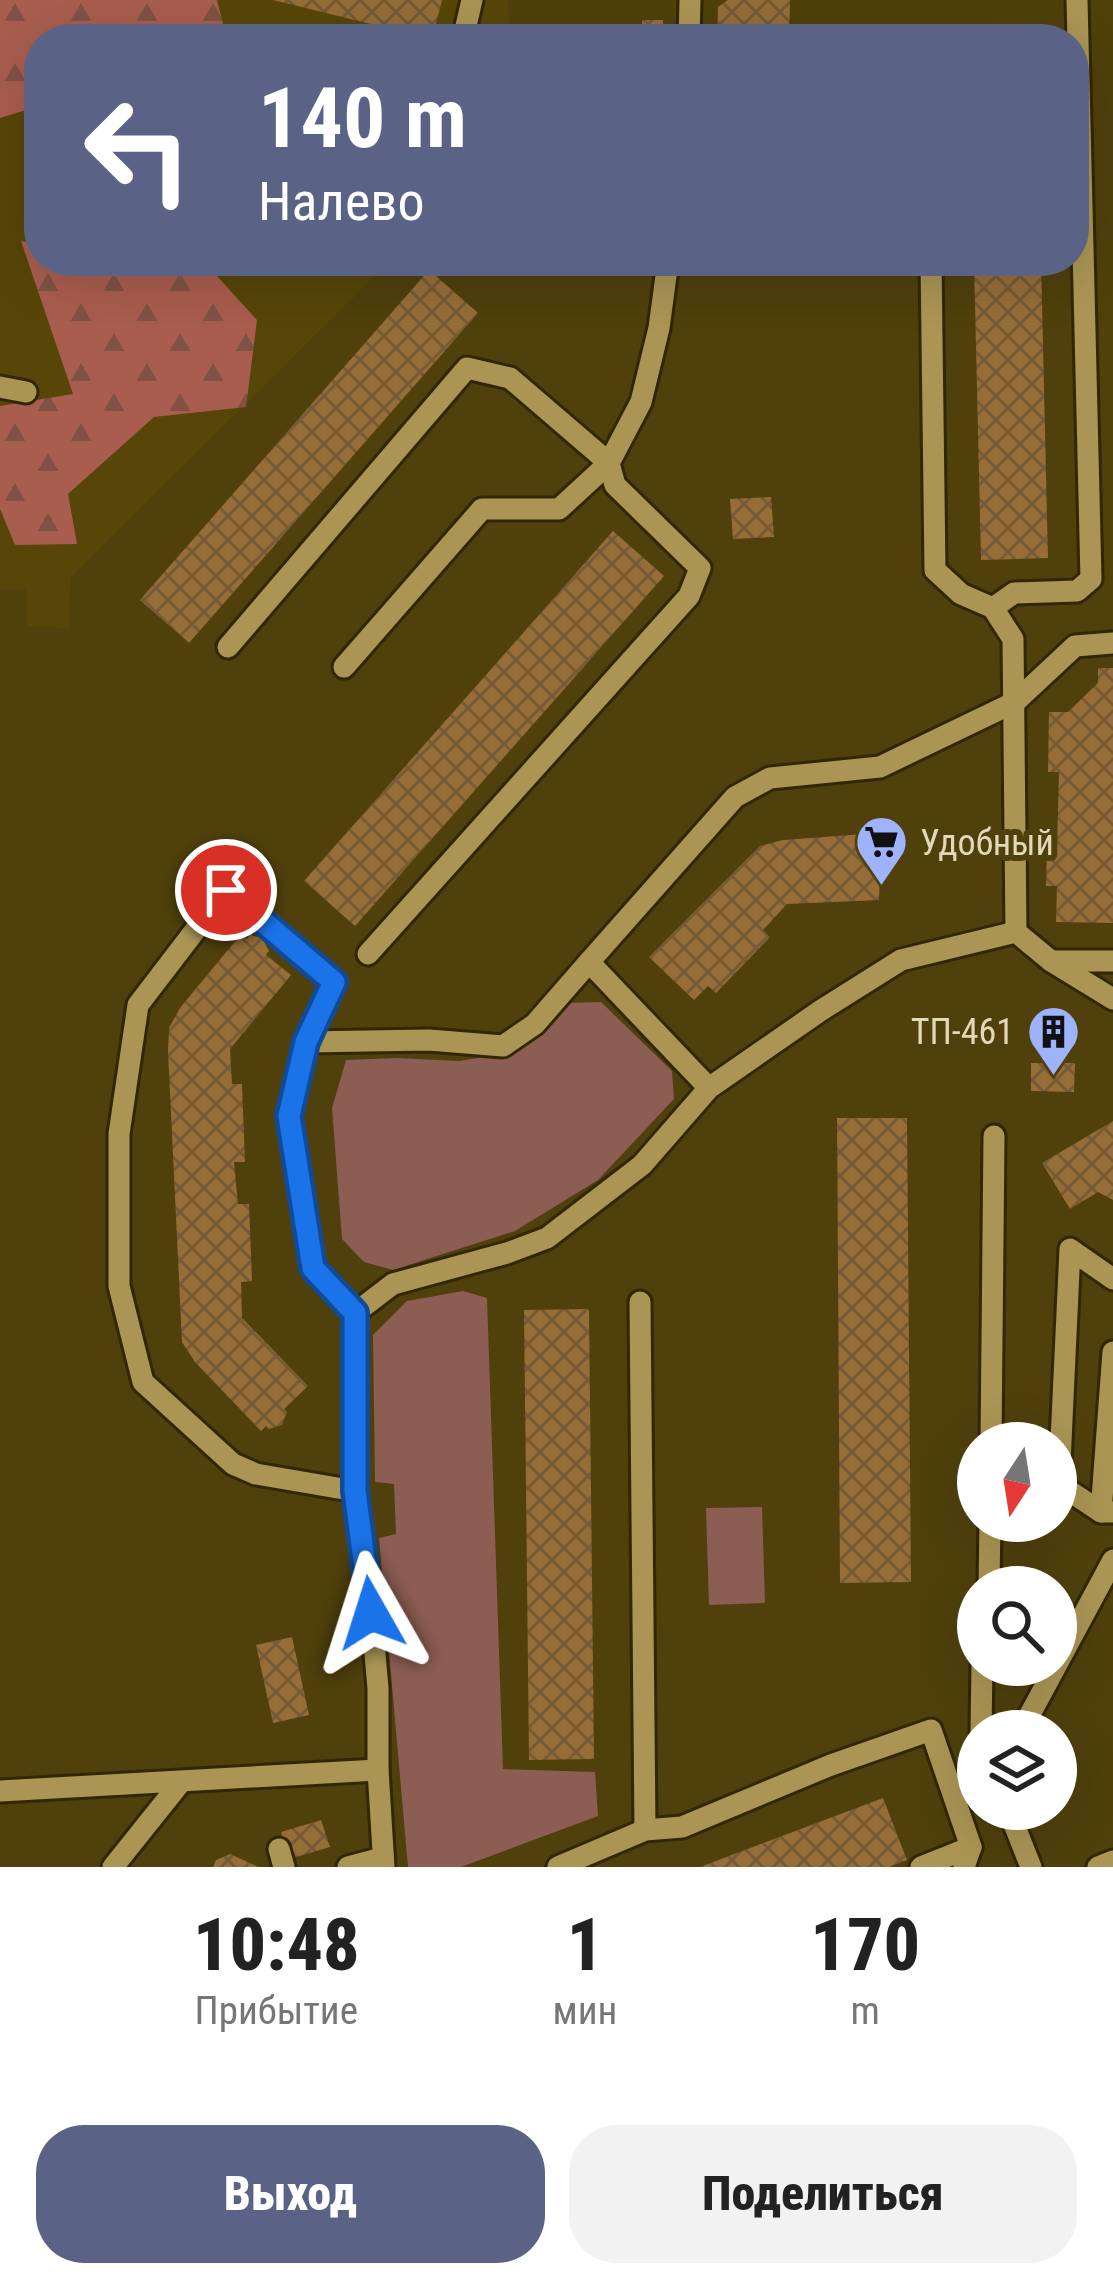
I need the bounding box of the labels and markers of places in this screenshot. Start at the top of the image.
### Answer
supermarket icon: Удобный [853,814,909,888]
place label: Удобный [920,822,1054,864]
pin [175,839,277,941]
building icon: ТП-461 [1025,1003,1081,1077]
place label: ТП-461 [911,1011,1014,1053]

